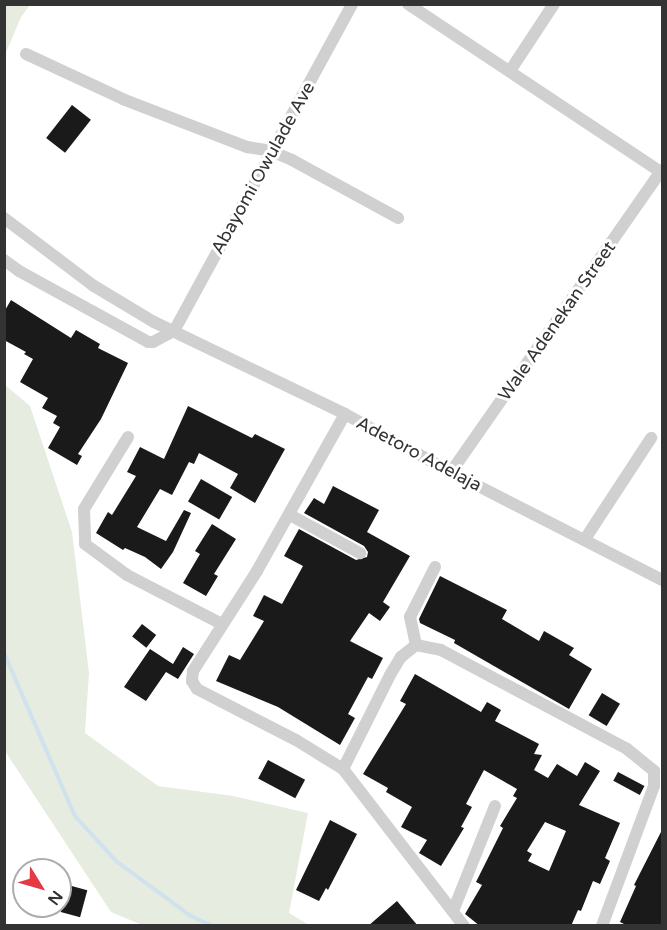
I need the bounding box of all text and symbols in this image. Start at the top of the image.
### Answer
street label: Abayomi Owulade Ave [207,78,319,258]
street label: Wale Adenekan Street [494,237,620,405]
street label: Adetoro Adelaja [353,412,485,496]
north arrow [12,858,72,918]
text: N [43,886,67,909]

